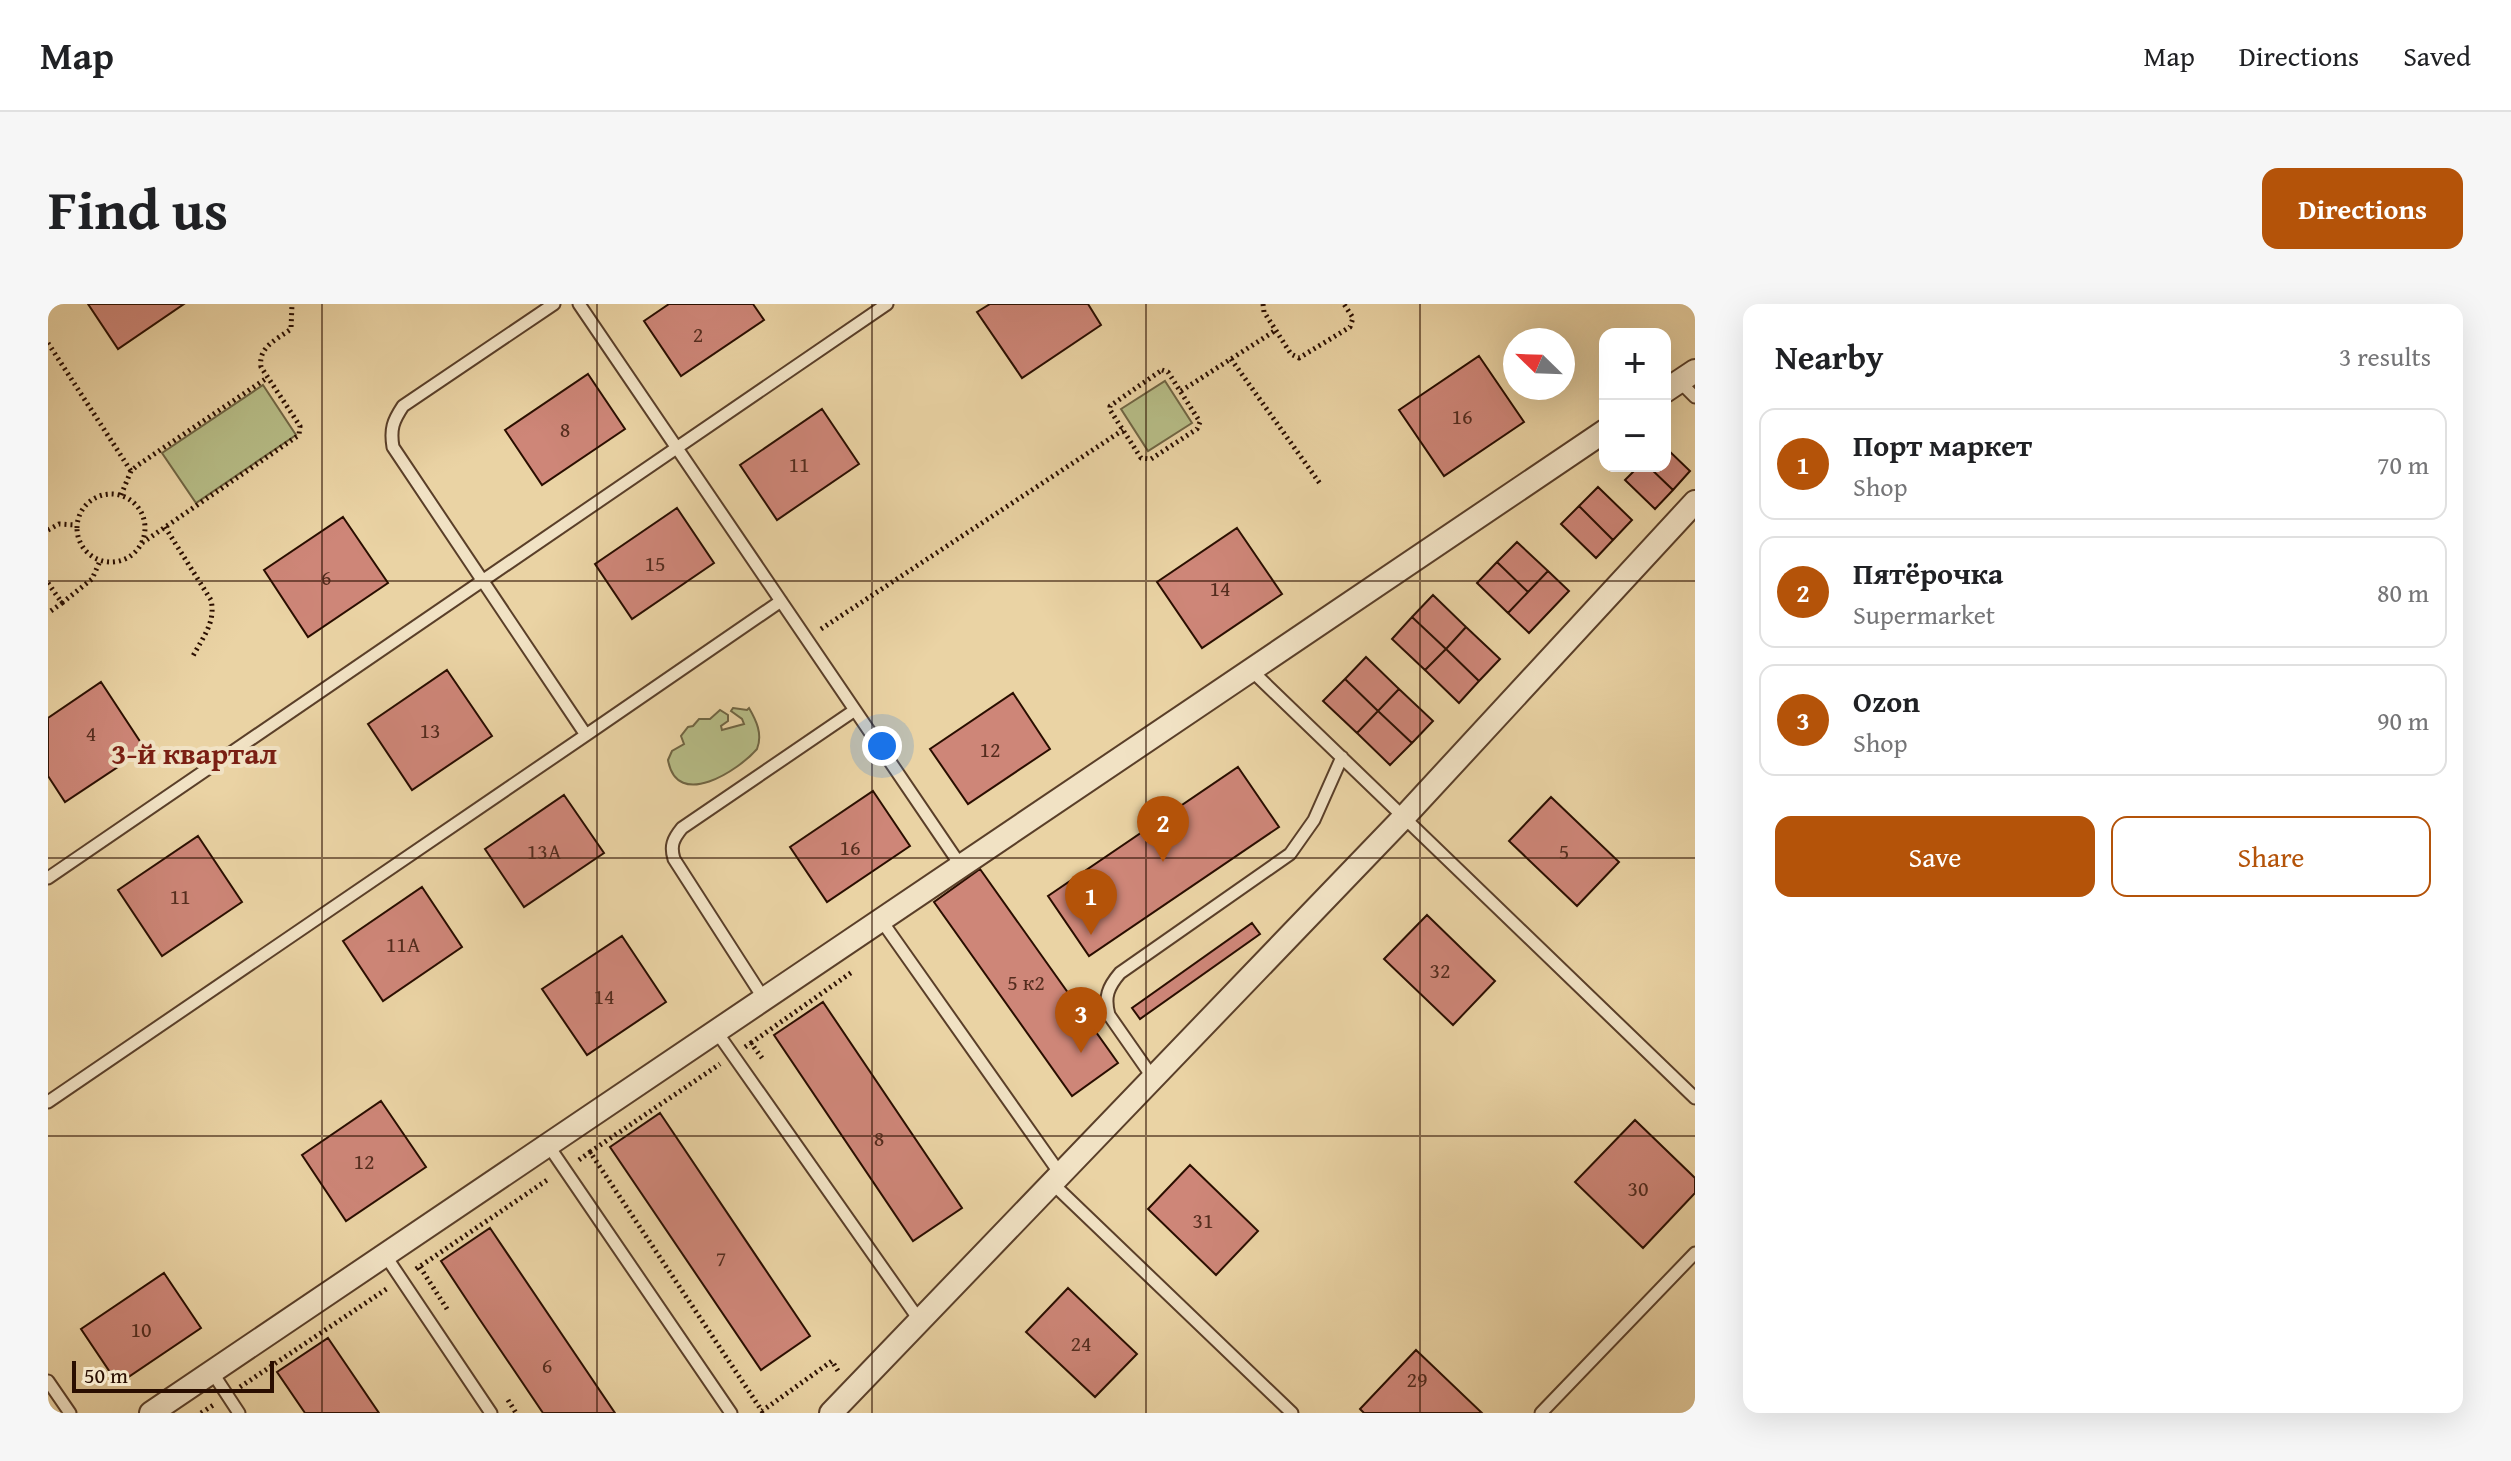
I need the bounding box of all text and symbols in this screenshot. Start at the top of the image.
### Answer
text: Map [40,27,114,83]
text: Map [2143,35,2195,76]
text: Directions [2239,35,2359,76]
text: Saved [2403,35,2471,76]
text: Find us [48,167,228,250]
button: Directions [2262,168,2463,249]
house number: 2 [693,318,703,350]
north arrow [1503,328,1575,400]
map controls [1599,328,1671,472]
button: + [1599,328,1671,400]
text: Nearby [1775,332,1884,381]
text: 3 results [2339,337,2431,376]
house number: 16 [1451,400,1473,432]
button: − [1599,400,1671,472]
house number: 8 [560,413,570,445]
text: Порт маркет [1853,423,2032,467]
text: 1 [1796,445,1810,484]
text: 70 m [2377,445,2429,484]
house number: 11 [788,448,810,480]
text: Shop [1853,467,1908,506]
house number: 15 [644,547,666,579]
text: Пятёрочка [1853,551,2003,595]
house number: 6 [321,561,331,593]
house number: 14 [1209,572,1231,604]
text: 2 [1796,573,1810,612]
text: 80 m [2377,573,2429,612]
text: Supermarket [1853,595,1995,634]
text: Ozon [1853,679,1920,723]
text: 3 [1796,701,1810,740]
text: 90 m [2377,701,2429,740]
house number: 13 [419,714,441,746]
house number: 4 [86,717,96,749]
text: Shop [1853,723,1908,762]
your location [862,726,902,766]
district label: 3-й квартал [111,731,277,775]
house number: 12 [979,733,1001,765]
pin: 2 [1137,796,1189,862]
button: Save [1775,816,2095,897]
button: Share [2111,816,2431,897]
house number: 16 [839,831,861,863]
house number: 13А [527,835,562,867]
house number: 5 [1559,835,1569,867]
pin: 1 [1065,869,1117,935]
house number: 11 [169,880,191,912]
house number: 11А [386,928,421,960]
house number: 32 [1429,954,1451,986]
house number: 5 к2 [1007,966,1045,998]
house number: 14 [593,980,615,1012]
pin: 3 [1055,987,1107,1053]
house number: 8 [874,1122,884,1154]
house number: 12 [353,1145,375,1177]
house number: 30 [1627,1172,1649,1204]
house number: 31 [1192,1204,1214,1236]
house number: 7 [716,1242,726,1274]
house number: 10 [130,1313,152,1345]
house number: 24 [1070,1327,1092,1359]
house number: 6 [542,1349,552,1381]
scale bar [72,1357,274,1393]
text: 50 m [84,1359,128,1391]
house number: 29 [1406,1363,1428,1395]

